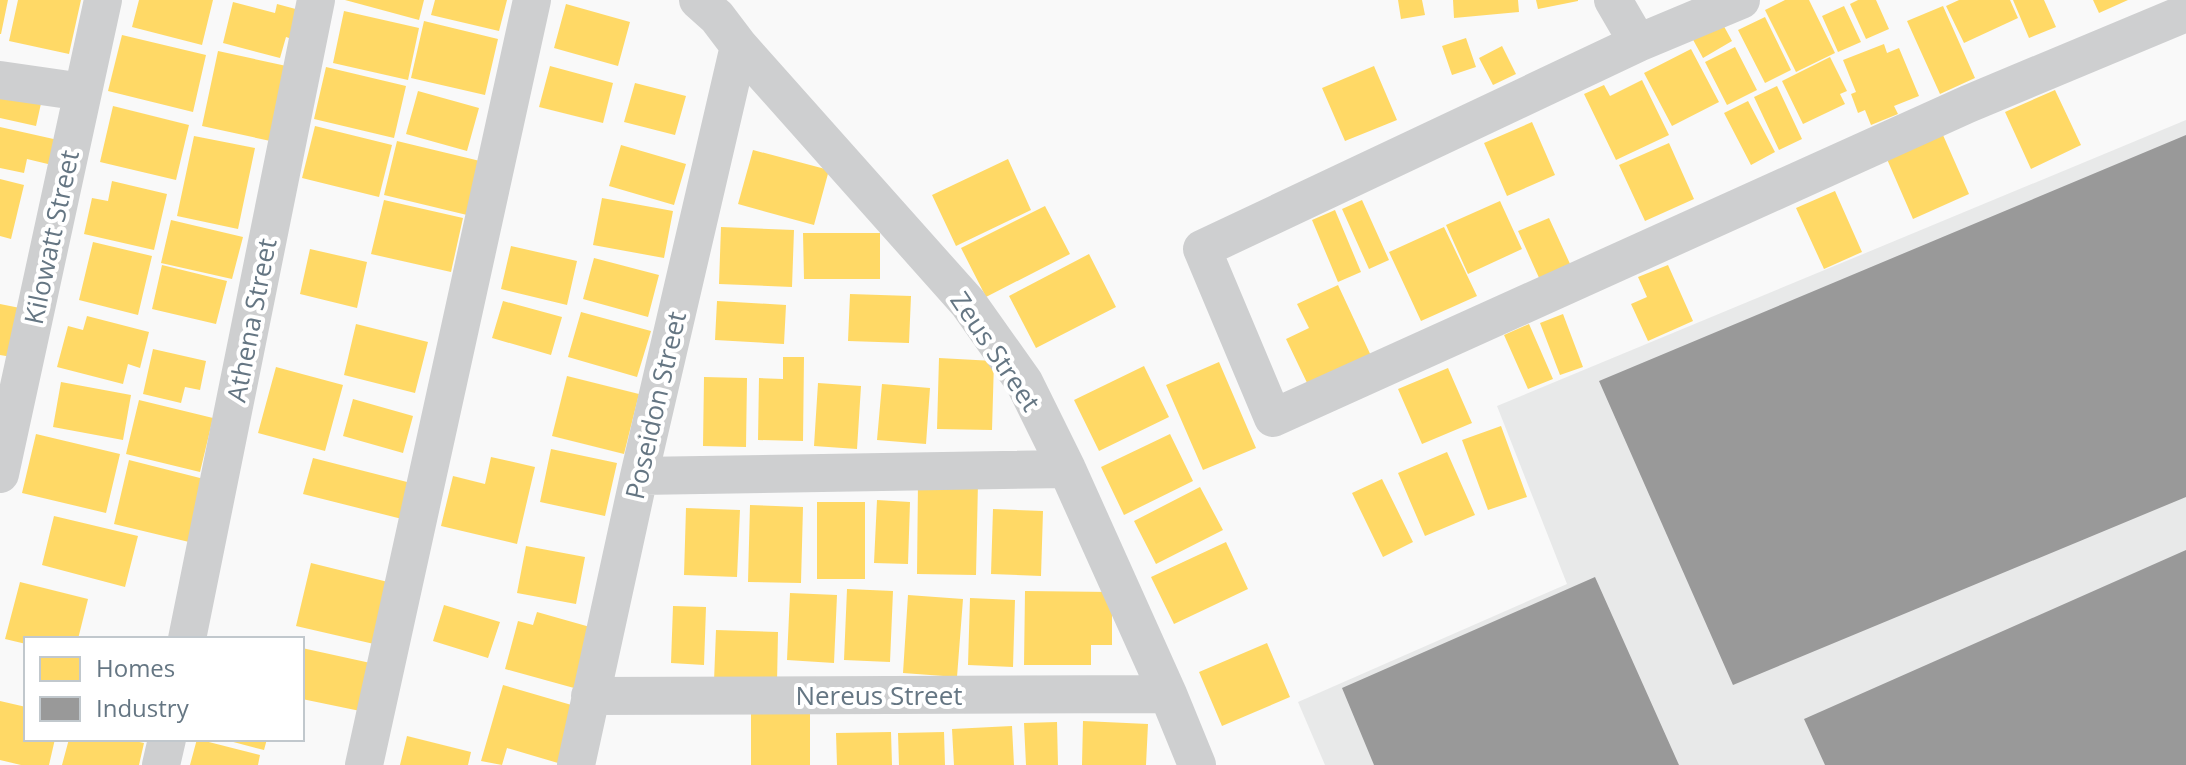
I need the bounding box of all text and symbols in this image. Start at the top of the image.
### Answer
street label: Kilowatt Street [15,147,87,327]
street label: Athena Street [217,235,285,405]
street label: Zeus Street [943,284,1049,418]
street label: Poseidon Street [616,308,694,502]
legend [24,637,304,741]
text: Homes [96,651,175,684]
street label: Nereus Street [795,677,963,713]
text: Industry [96,691,190,724]

